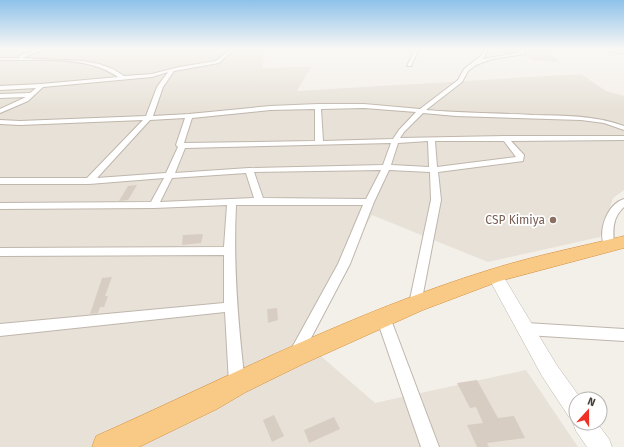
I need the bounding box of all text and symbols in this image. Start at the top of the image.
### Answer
place label: CSP Kimiya [485,213,545,227]
marker: CSP Kimiya [548,215,558,225]
north arrow [568,391,608,431]
text: N [586,395,597,410]

